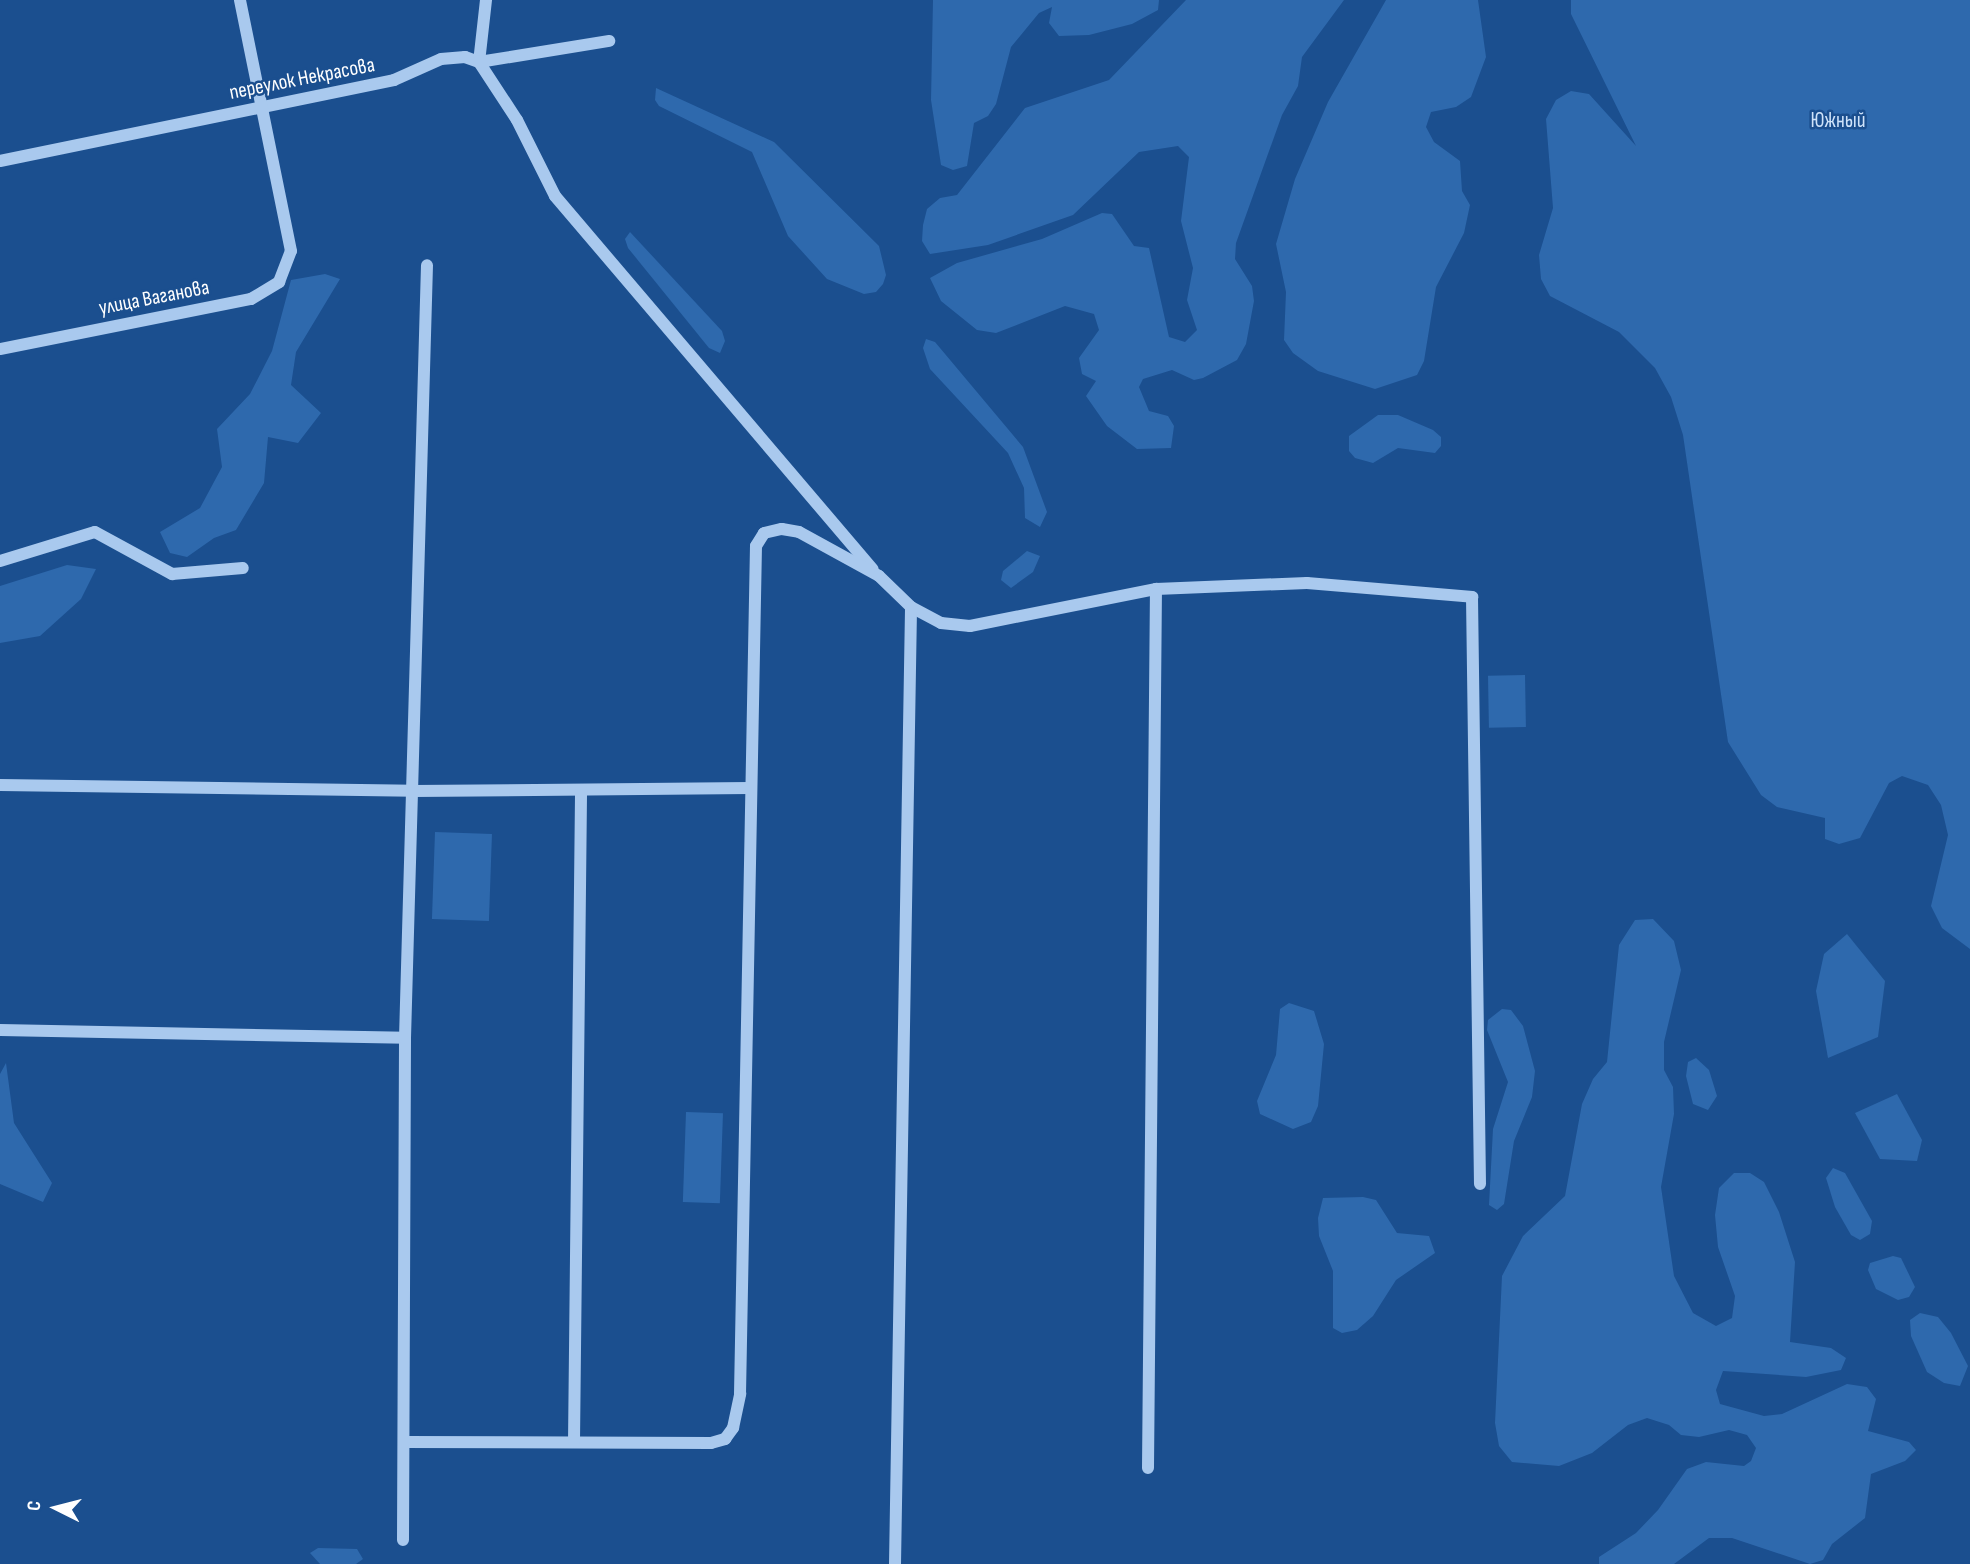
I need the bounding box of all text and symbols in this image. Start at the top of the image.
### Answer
street label: переулок Некрасова [227,53,377,105]
park label: Южный [1811,108,1865,134]
street label: улица Ваганова [97,275,211,321]
north arrow [21,1473,91,1543]
text: С [23,1500,47,1512]

